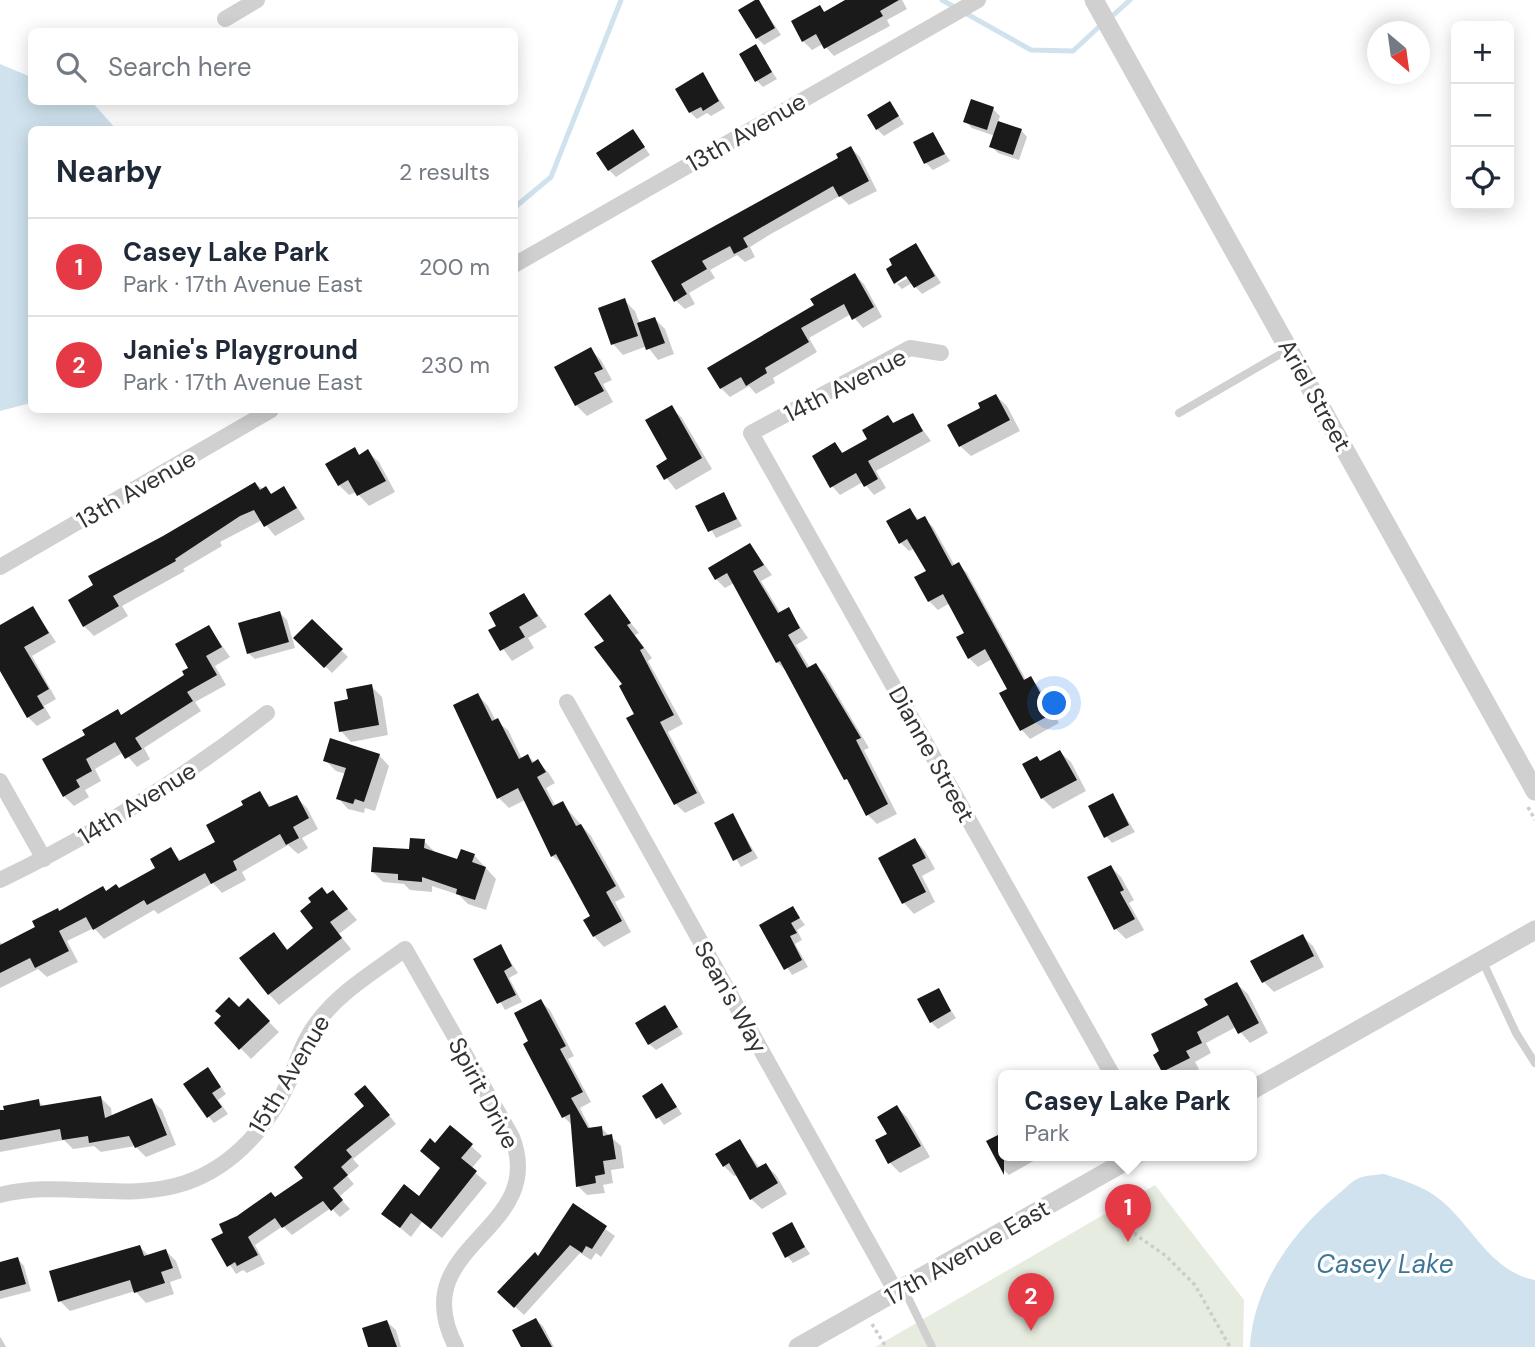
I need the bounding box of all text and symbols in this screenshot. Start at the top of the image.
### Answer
north arrow [1367,21,1430,84]
map controls [1451,21,1514,210]
button: + [1451,21,1514,84]
search box [28,28,518,105]
icon: search [52,48,90,86]
text: Search here [108,50,251,84]
button: − [1451,84,1514,147]
street label: 13th Avenue [681,85,811,179]
button: locate [1451,147,1514,210]
text: Nearby [56,152,162,191]
text: 2 results [399,157,490,187]
text: Casey Lake Park [123,235,330,269]
text: 1 [75,252,83,282]
text: 200 m [419,252,490,282]
text: Park · 17th Avenue East [123,269,363,299]
text: Janie's Playground [123,333,358,367]
street label: Ariel Street [1271,333,1359,457]
street label: 14th Avenue [779,341,911,429]
text: 2 [72,350,86,380]
text: 230 m [421,350,490,380]
text: Park · 17th Avenue East [123,367,363,397]
street label: 13th Avenue [71,442,201,536]
street label: Dianne Street [882,680,982,828]
your location [1037,686,1071,720]
street label: 14th Avenue [72,755,202,851]
street label: Sean's Way [687,935,775,1059]
street label: 15th Avenue [241,1009,337,1139]
street label: Spirit Drive [442,1032,526,1154]
popup [998,1070,1257,1161]
text: Casey Lake Park [1024,1084,1231,1118]
text: Park [1024,1118,1070,1148]
pin: 1 [1105,1184,1151,1242]
street label: 17th Avenue East [879,1192,1055,1312]
water label: Casey Lake [1316,1247,1454,1281]
pin: 2 [1008,1273,1054,1331]

